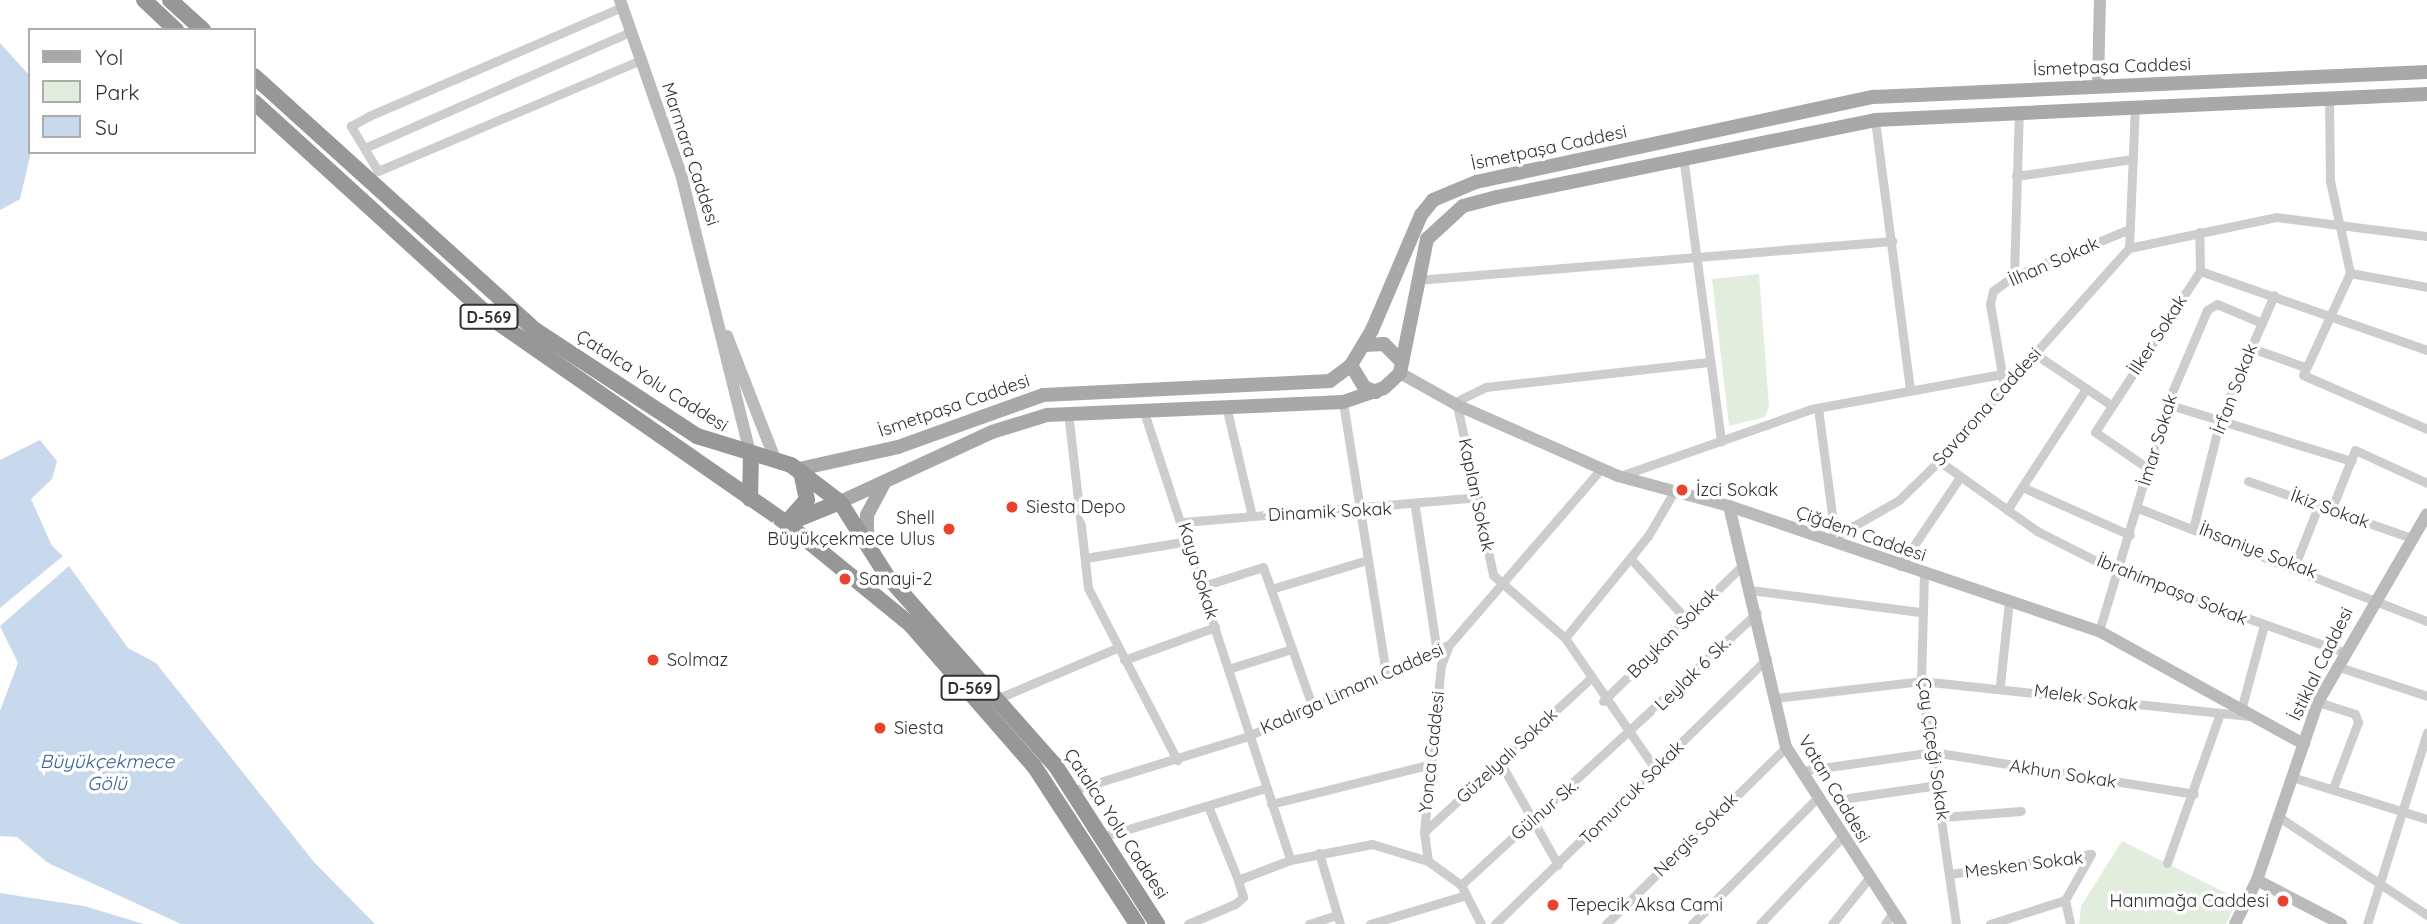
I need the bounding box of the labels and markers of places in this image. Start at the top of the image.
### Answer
place label: İzci Sokak [1696,479,1778,501]
marker: İzci Sokak [1674,482,1690,498]
place label: Siesta Depo [1026,496,1126,518]
marker: Siesta Depo [1004,499,1020,515]
place label: Shell Büyükçekmece Ulus [767,508,935,550]
marker: Shell Büyükçekmece Ulus [941,521,957,537]
place label: Sanayi-2 [859,568,932,590]
marker: Sanayi-2 [837,571,853,587]
place label: Solmaz [667,649,728,671]
marker: Solmaz [645,652,661,668]
place label: Siesta [894,717,944,739]
marker: Siesta [872,720,888,736]
place label: Hanımağa Caddesi [2110,890,2269,912]
marker: Hanımağa Caddesi [2275,893,2291,909]
place label: Tepecik Aksa Cami [1567,894,1723,916]
marker: Tepecik Aksa Cami [1545,897,1561,913]

